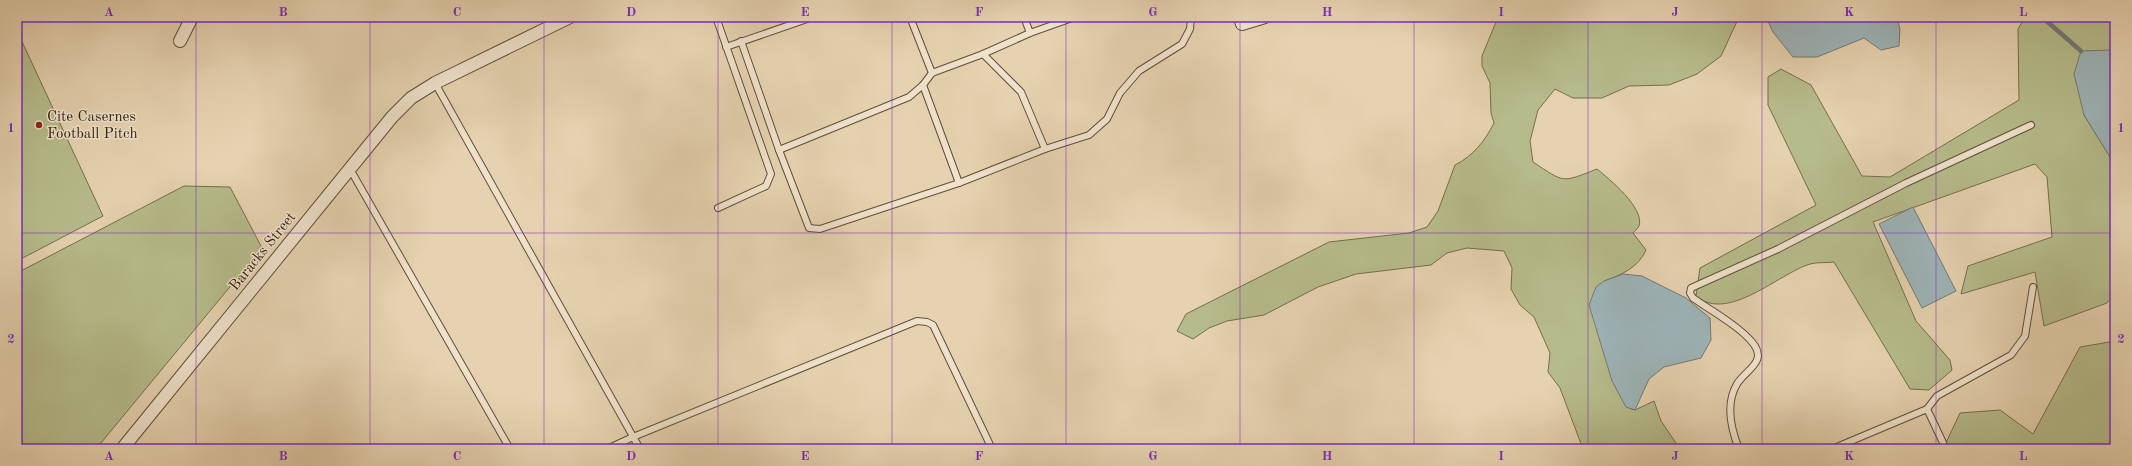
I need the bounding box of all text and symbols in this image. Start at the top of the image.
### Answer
text: A [104,6,114,19]
text: B [278,6,288,19]
text: C [453,6,461,19]
text: D [626,6,636,19]
text: E [801,6,810,19]
text: F [975,6,984,19]
text: G [1148,6,1158,19]
text: H [1322,6,1333,19]
text: I [1498,6,1504,19]
text: J [1671,6,1679,19]
text: K [1844,6,1854,19]
text: L [2019,6,2028,19]
place label: Cite Casernes Football Pitch [47,110,138,142]
marker: Cite Casernes Football Pitch [34,120,44,130]
text: 1 [7,122,15,135]
text: 1 [2117,122,2125,135]
street label: Baracks Street [227,210,299,294]
text: 2 [7,333,15,346]
text: 2 [2117,333,2125,346]
text: A [104,450,114,463]
text: B [278,450,288,463]
text: C [453,450,461,463]
text: D [626,450,636,463]
text: E [801,450,810,463]
text: F [975,450,984,463]
text: G [1148,450,1158,463]
text: H [1322,450,1333,463]
text: I [1498,450,1504,463]
text: J [1671,450,1679,463]
text: K [1844,450,1854,463]
text: L [2019,450,2028,463]

